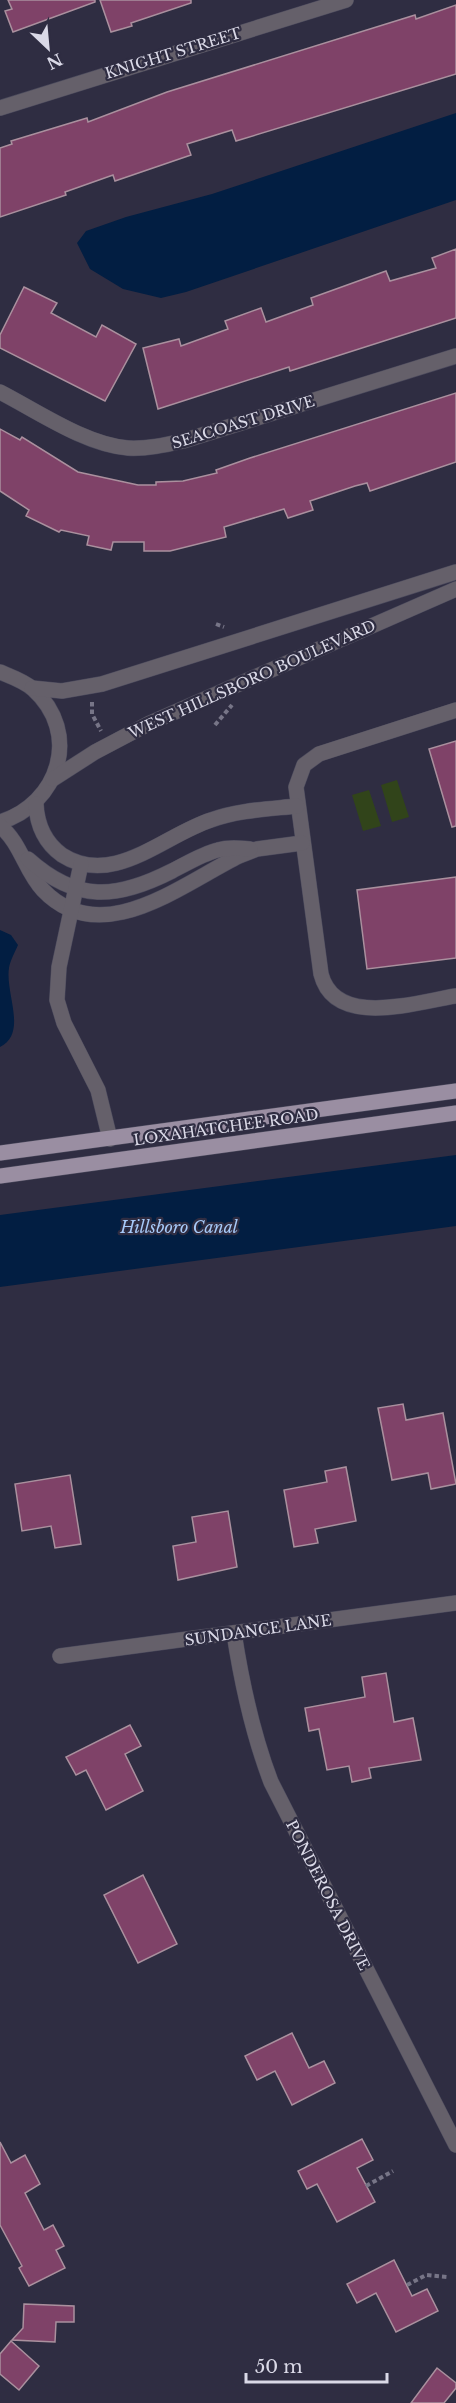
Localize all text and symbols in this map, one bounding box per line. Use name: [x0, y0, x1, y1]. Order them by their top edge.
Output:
north arrow: [18, 18, 78, 78]
street label: KNIGHT STREET: [103, 23, 243, 83]
text: N: [43, 49, 66, 74]
street label: SEACOAST DRIVE: [169, 391, 317, 453]
street label: WEST HILLSBORO BOULEVARD: [125, 616, 379, 743]
street label: LOXAHATCHEE ROAD: [132, 1105, 320, 1149]
water label: Hillsboro Canal: [119, 1217, 239, 1237]
street label: SUNDANCE LANE: [183, 1610, 333, 1650]
street label: PONDEROSA DRIVE: [282, 1817, 374, 1973]
scale bar: [246, 2346, 387, 2384]
text: 50 m: [255, 2356, 303, 2378]

